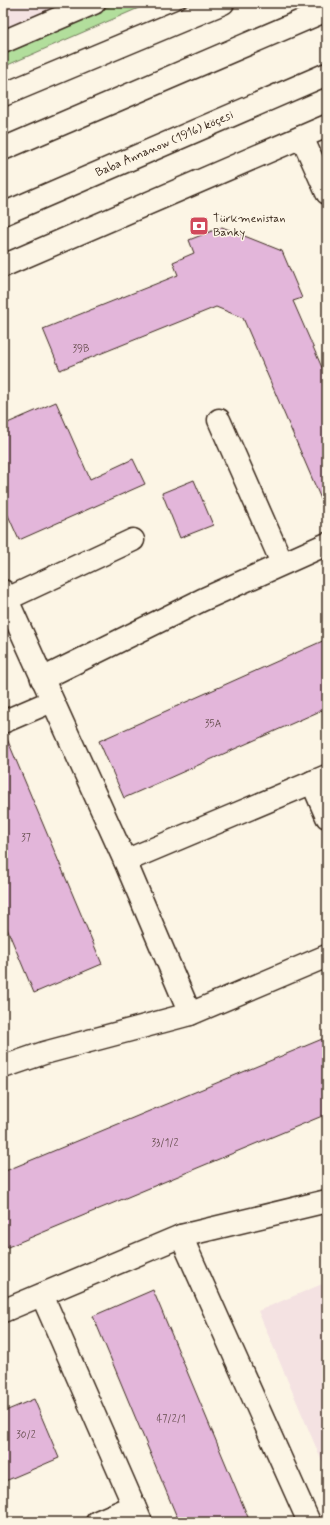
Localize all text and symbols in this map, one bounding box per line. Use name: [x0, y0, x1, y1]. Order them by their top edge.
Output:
street label: Baba Annanow (1916) köçesi: [93, 107, 236, 181]
place label: Türkmenistan Banky: [213, 211, 286, 241]
bank icon: Türkmenistan Banky: [188, 215, 210, 237]
house number: 39B: [73, 343, 89, 356]
house number: 35A: [205, 718, 221, 731]
house number: 37: [21, 832, 31, 845]
house number: 33/1/2: [152, 1137, 179, 1150]
house number: 47/2/1: [157, 1413, 185, 1426]
house number: 30/2: [16, 1429, 36, 1442]

